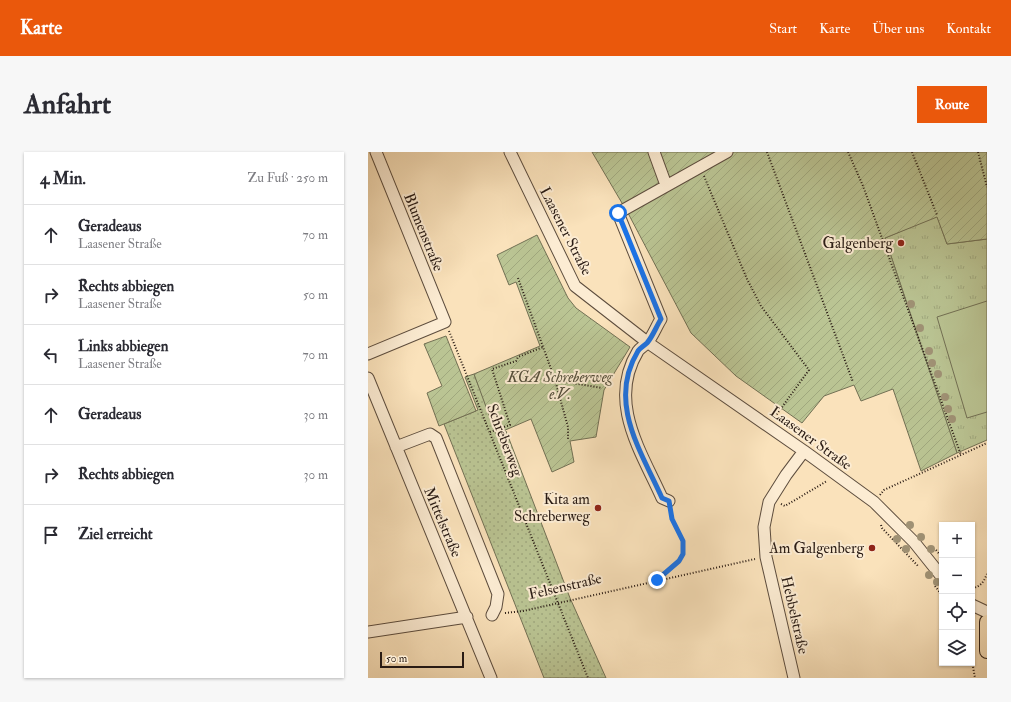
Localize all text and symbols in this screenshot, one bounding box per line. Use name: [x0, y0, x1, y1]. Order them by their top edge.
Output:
text: Karte: [20, 16, 62, 40]
text: Start: [769, 20, 797, 37]
text: Karte: [819, 20, 850, 37]
text: Über uns: [872, 20, 924, 37]
text: Kontakt: [946, 20, 991, 37]
button: Route: [917, 86, 987, 123]
text: Anfahrt: [24, 87, 111, 122]
text: 4 Min.: [40, 168, 86, 189]
text: Zu Fuß · 250 m: [248, 170, 328, 186]
street label: Laasener Straße: [535, 184, 596, 279]
street label: Blumenstraße: [399, 190, 448, 274]
route start: [609, 204, 627, 222]
text: Geradeaus: [78, 217, 141, 236]
icon: ahead: [40, 224, 62, 246]
text: 70 m: [303, 227, 328, 243]
place label: Galgenberg: [823, 234, 894, 253]
text: Laasener Straße: [78, 236, 162, 252]
marker: Galgenberg: [896, 238, 906, 248]
text: Rechts abbiegen: [78, 277, 174, 296]
icon: right: [40, 284, 62, 306]
text: 50 m: [303, 287, 328, 303]
text: Laasener Straße: [78, 296, 162, 312]
text: Links abbiegen: [78, 337, 168, 356]
icon: left: [40, 344, 62, 366]
text: 70 m: [303, 347, 328, 363]
text: Laasener Straße: [78, 356, 162, 372]
park label: KGA Schreberweg e.V.: [507, 368, 614, 404]
street label: Schreberweg: [482, 401, 527, 480]
street label: Laasener Straße: [766, 402, 855, 475]
icon: ahead: [40, 404, 62, 426]
text: Geradeaus: [78, 405, 141, 424]
text: 30 m: [304, 407, 328, 423]
icon: right: [40, 464, 62, 486]
text: Rechts abbiegen: [78, 465, 174, 484]
text: 30 m: [304, 467, 328, 483]
street label: Mittelstraße: [419, 484, 466, 560]
place label: Kita am Schreberweg: [514, 490, 591, 526]
marker: Kita am Schreberweg: [593, 503, 603, 513]
map controls: [939, 522, 975, 666]
button: +: [939, 522, 975, 558]
icon: arrive: [40, 524, 62, 546]
text: Ziel erreicht: [78, 525, 153, 544]
place label: Am Galgenberg: [768, 539, 865, 558]
marker: Am Galgenberg: [867, 543, 877, 553]
button: −: [939, 558, 975, 594]
street label: Felsenstraße: [527, 569, 604, 604]
route end: [648, 571, 666, 589]
street label: Hebbelstraße: [776, 574, 813, 656]
button: locate: [939, 594, 975, 630]
button: layers: [939, 630, 975, 666]
scale bar: [380, 650, 464, 669]
text: 50 m: [386, 652, 407, 665]

